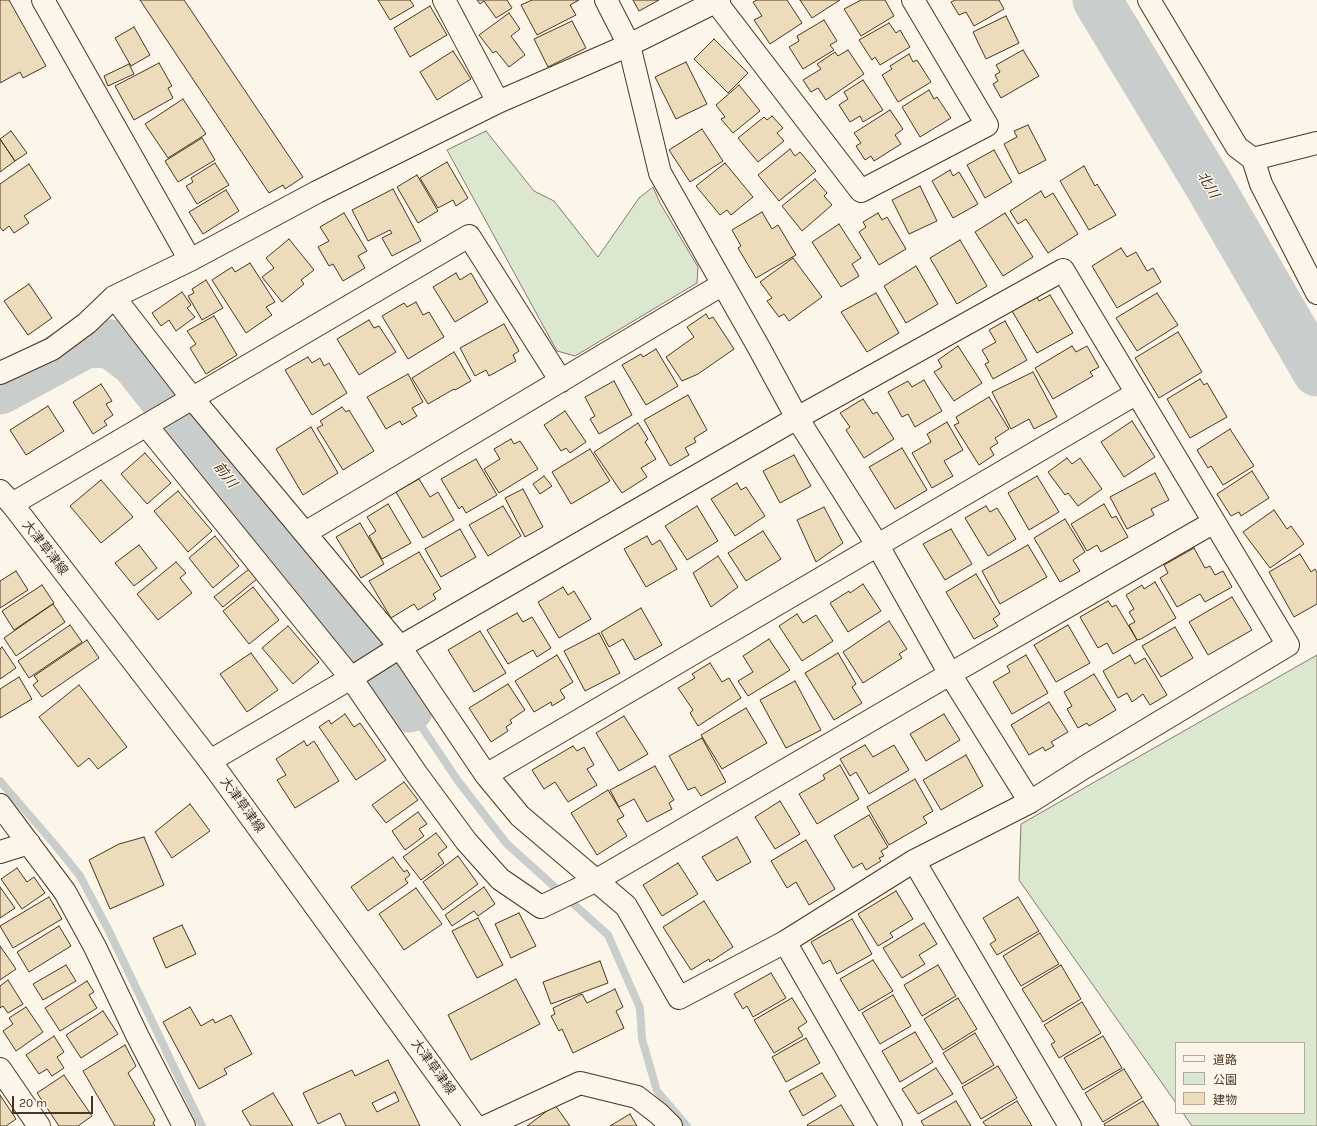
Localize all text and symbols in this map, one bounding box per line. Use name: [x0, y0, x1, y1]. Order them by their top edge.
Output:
water label: 北川: [1194, 169, 1222, 201]
water label: 前川: [210, 459, 240, 491]
street label: 大津草津線: [19, 518, 71, 578]
street label: 大津草津線: [217, 774, 267, 836]
street label: 大津草津線: [408, 1036, 458, 1098]
legend: [1175, 1042, 1305, 1114]
text: 道路: [1213, 1053, 1237, 1067]
text: 公園: [1213, 1073, 1237, 1087]
scale bar: [14, 1088, 95, 1114]
text: 建物: [1213, 1093, 1237, 1107]
text: 20 m: [19, 1096, 47, 1110]

